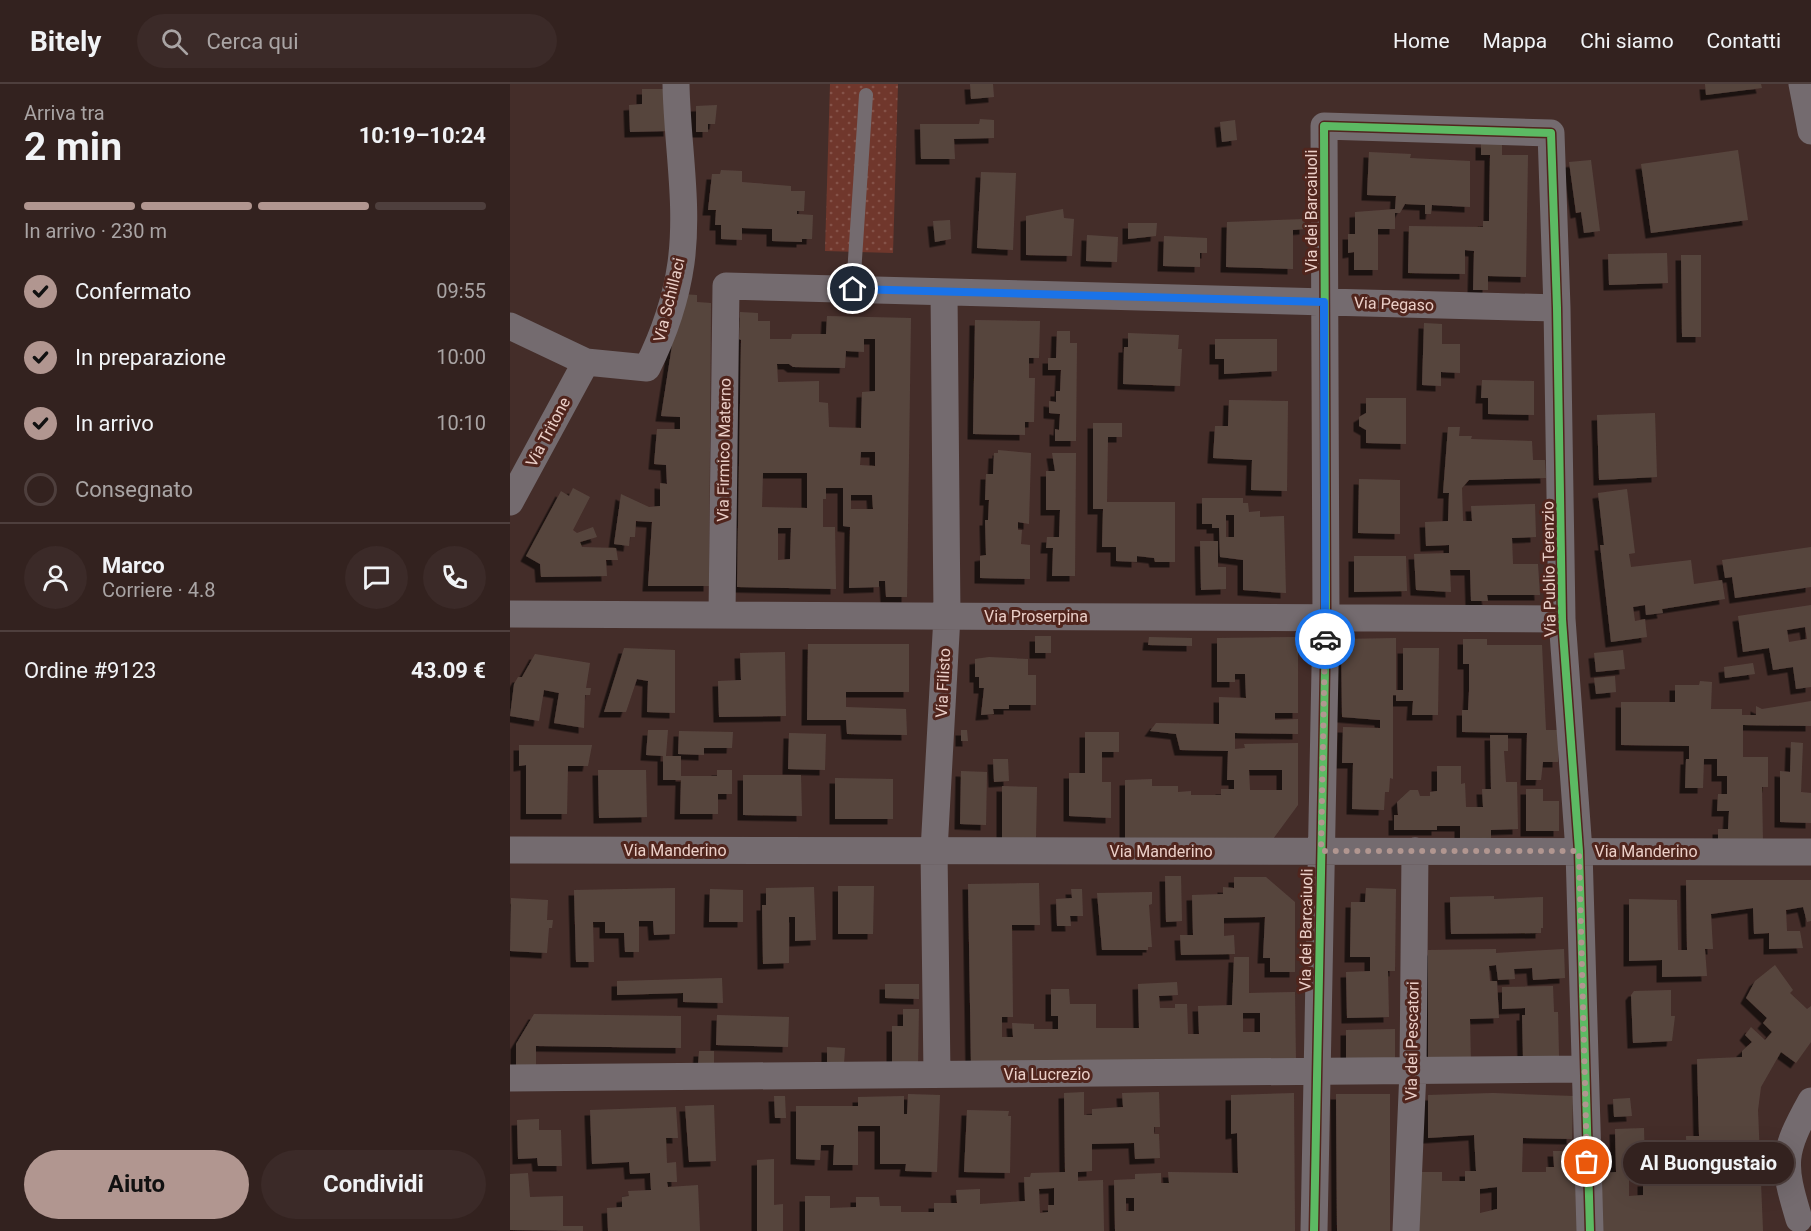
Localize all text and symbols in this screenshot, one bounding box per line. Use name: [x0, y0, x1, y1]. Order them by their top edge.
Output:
search box: [137, 14, 557, 68]
text: Bitely: [30, 25, 101, 58]
icon: search: [158, 25, 191, 58]
text: Cerca qui: [206, 29, 299, 54]
text: Home: [1393, 29, 1450, 53]
text: Mappa: [1483, 29, 1547, 53]
text: Chi siamo: [1580, 29, 1674, 53]
text: Contatti: [1707, 29, 1781, 53]
text: Arriva tra: [24, 101, 105, 125]
text: 10:19–10:24: [359, 123, 486, 148]
text: 2 min: [24, 124, 122, 170]
street label: Via dei Barcaiuoli: [1302, 150, 1321, 272]
text: In arrivo · 230 m: [24, 219, 167, 243]
street label: Via Schillaci: [649, 256, 689, 344]
pin: [827, 263, 878, 314]
icon: home: [836, 272, 869, 305]
icon: check: [24, 275, 57, 308]
text: Confermato: [75, 279, 191, 304]
text: 09:55: [436, 279, 486, 303]
street label: Via Pegaso: [1354, 293, 1434, 315]
icon: check: [24, 341, 57, 374]
text: In preparazione: [75, 345, 226, 370]
text: 10:00: [436, 345, 486, 369]
street label: Via Firmico Materno: [713, 378, 735, 522]
street label: Via Tritone: [522, 394, 574, 470]
icon: check: [24, 407, 57, 440]
text: In arrivo: [75, 411, 154, 436]
text: 10:10: [436, 411, 486, 435]
text: Consegnato: [75, 477, 193, 502]
street label: Via Publio Terenzio: [1538, 501, 1560, 637]
button: person: [24, 546, 87, 609]
button: chat: [345, 546, 408, 609]
button: phone: [423, 546, 486, 609]
text: Marco: [102, 553, 165, 578]
text: Corriere · 4.8: [102, 578, 216, 602]
street label: Via Proserpina: [984, 607, 1088, 626]
courier: [1295, 609, 1355, 669]
icon: car: [1309, 623, 1342, 656]
street label: Via Filisto: [932, 648, 954, 718]
text: Ordine #9123: [24, 658, 156, 683]
text: 43.09 €: [411, 658, 486, 683]
street label: Via Manderino: [623, 841, 727, 860]
street label: Via Manderino: [1109, 842, 1213, 861]
street label: Via Manderino: [1594, 842, 1698, 861]
street label: Via dei Barcaiuoli: [1295, 868, 1317, 992]
street label: Via dei Pescatori: [1401, 981, 1423, 1101]
street label: Via Lucrezio: [1004, 1065, 1090, 1084]
pin: [1561, 1136, 1612, 1187]
callout: Al Buongustaio: [1623, 1141, 1794, 1183]
icon: bag: [1570, 1145, 1603, 1178]
button: Aiuto: [24, 1150, 249, 1219]
button: Condividi: [261, 1150, 486, 1219]
text: Al Buongustaio: [1640, 1151, 1777, 1175]

